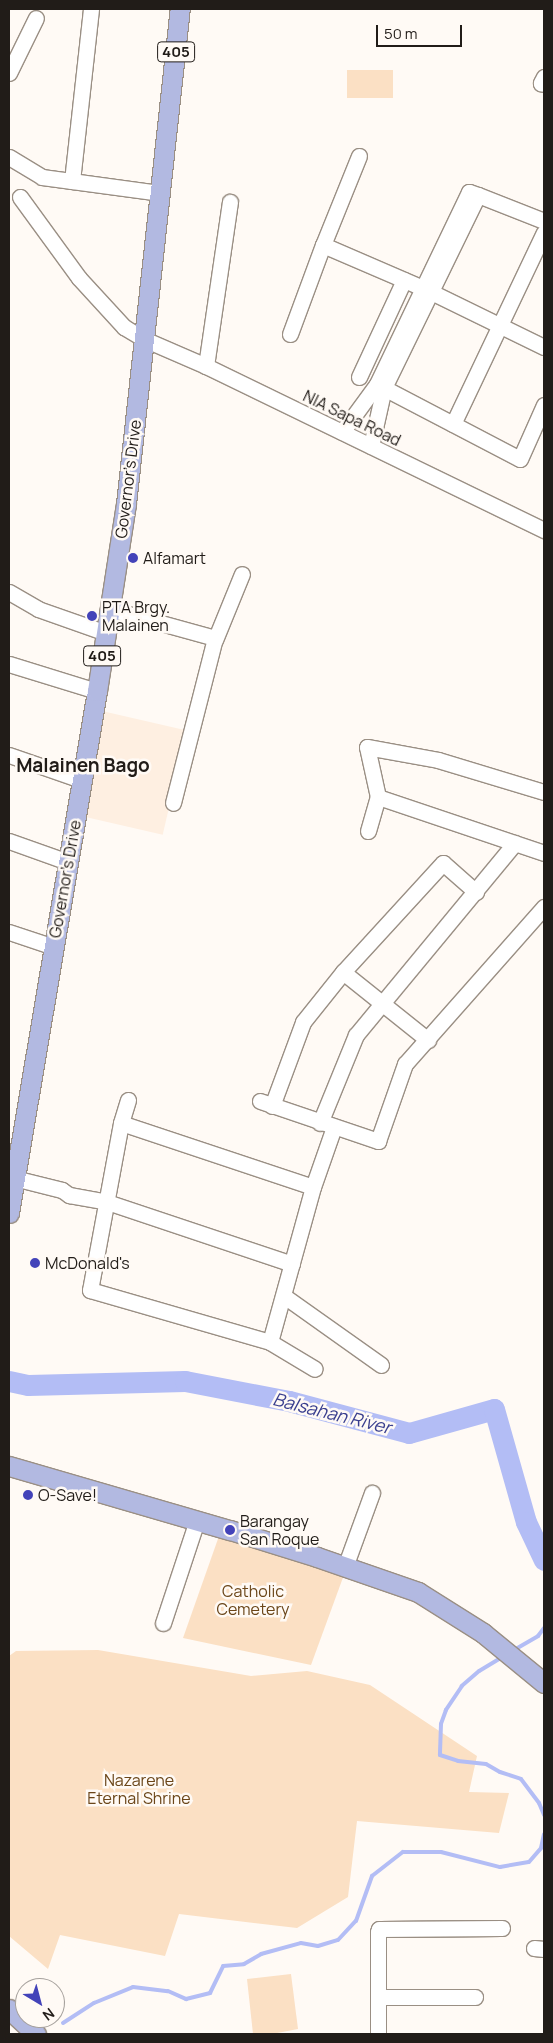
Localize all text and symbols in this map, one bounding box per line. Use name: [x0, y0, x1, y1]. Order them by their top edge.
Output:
scale bar: [378, 15, 464, 47]
text: 50 m: [384, 23, 418, 44]
road number: 405: [156, 40, 196, 64]
street label: NIA Sapa Road: [300, 386, 404, 450]
street label: Governor's Drive: [111, 419, 145, 539]
place label: Alfamart: [143, 548, 206, 568]
marker: Alfamart: [127, 552, 139, 564]
place label: PTA Brgy. Malainen: [102, 597, 170, 635]
marker: PTA Brgy. Malainen: [86, 610, 98, 622]
road number: 405: [82, 644, 122, 668]
district label: Malainen Bago: [16, 755, 150, 777]
street label: Governor's Drive: [45, 819, 85, 939]
place label: McDonald's: [45, 1253, 130, 1273]
marker: McDonald's: [29, 1257, 41, 1269]
water label: Balsahan River: [271, 1388, 393, 1438]
place label: O-Save!: [38, 1485, 97, 1505]
marker: O-Save!: [22, 1489, 34, 1501]
place label: Barangay San Roque: [240, 1511, 319, 1549]
marker: Barangay San Roque: [224, 1524, 236, 1536]
park label: Catholic Cemetery: [217, 1581, 289, 1619]
park label: Nazarene Eternal Shrine: [87, 1770, 191, 1808]
north arrow: [15, 1978, 65, 2028]
text: N: [39, 2004, 58, 2025]

